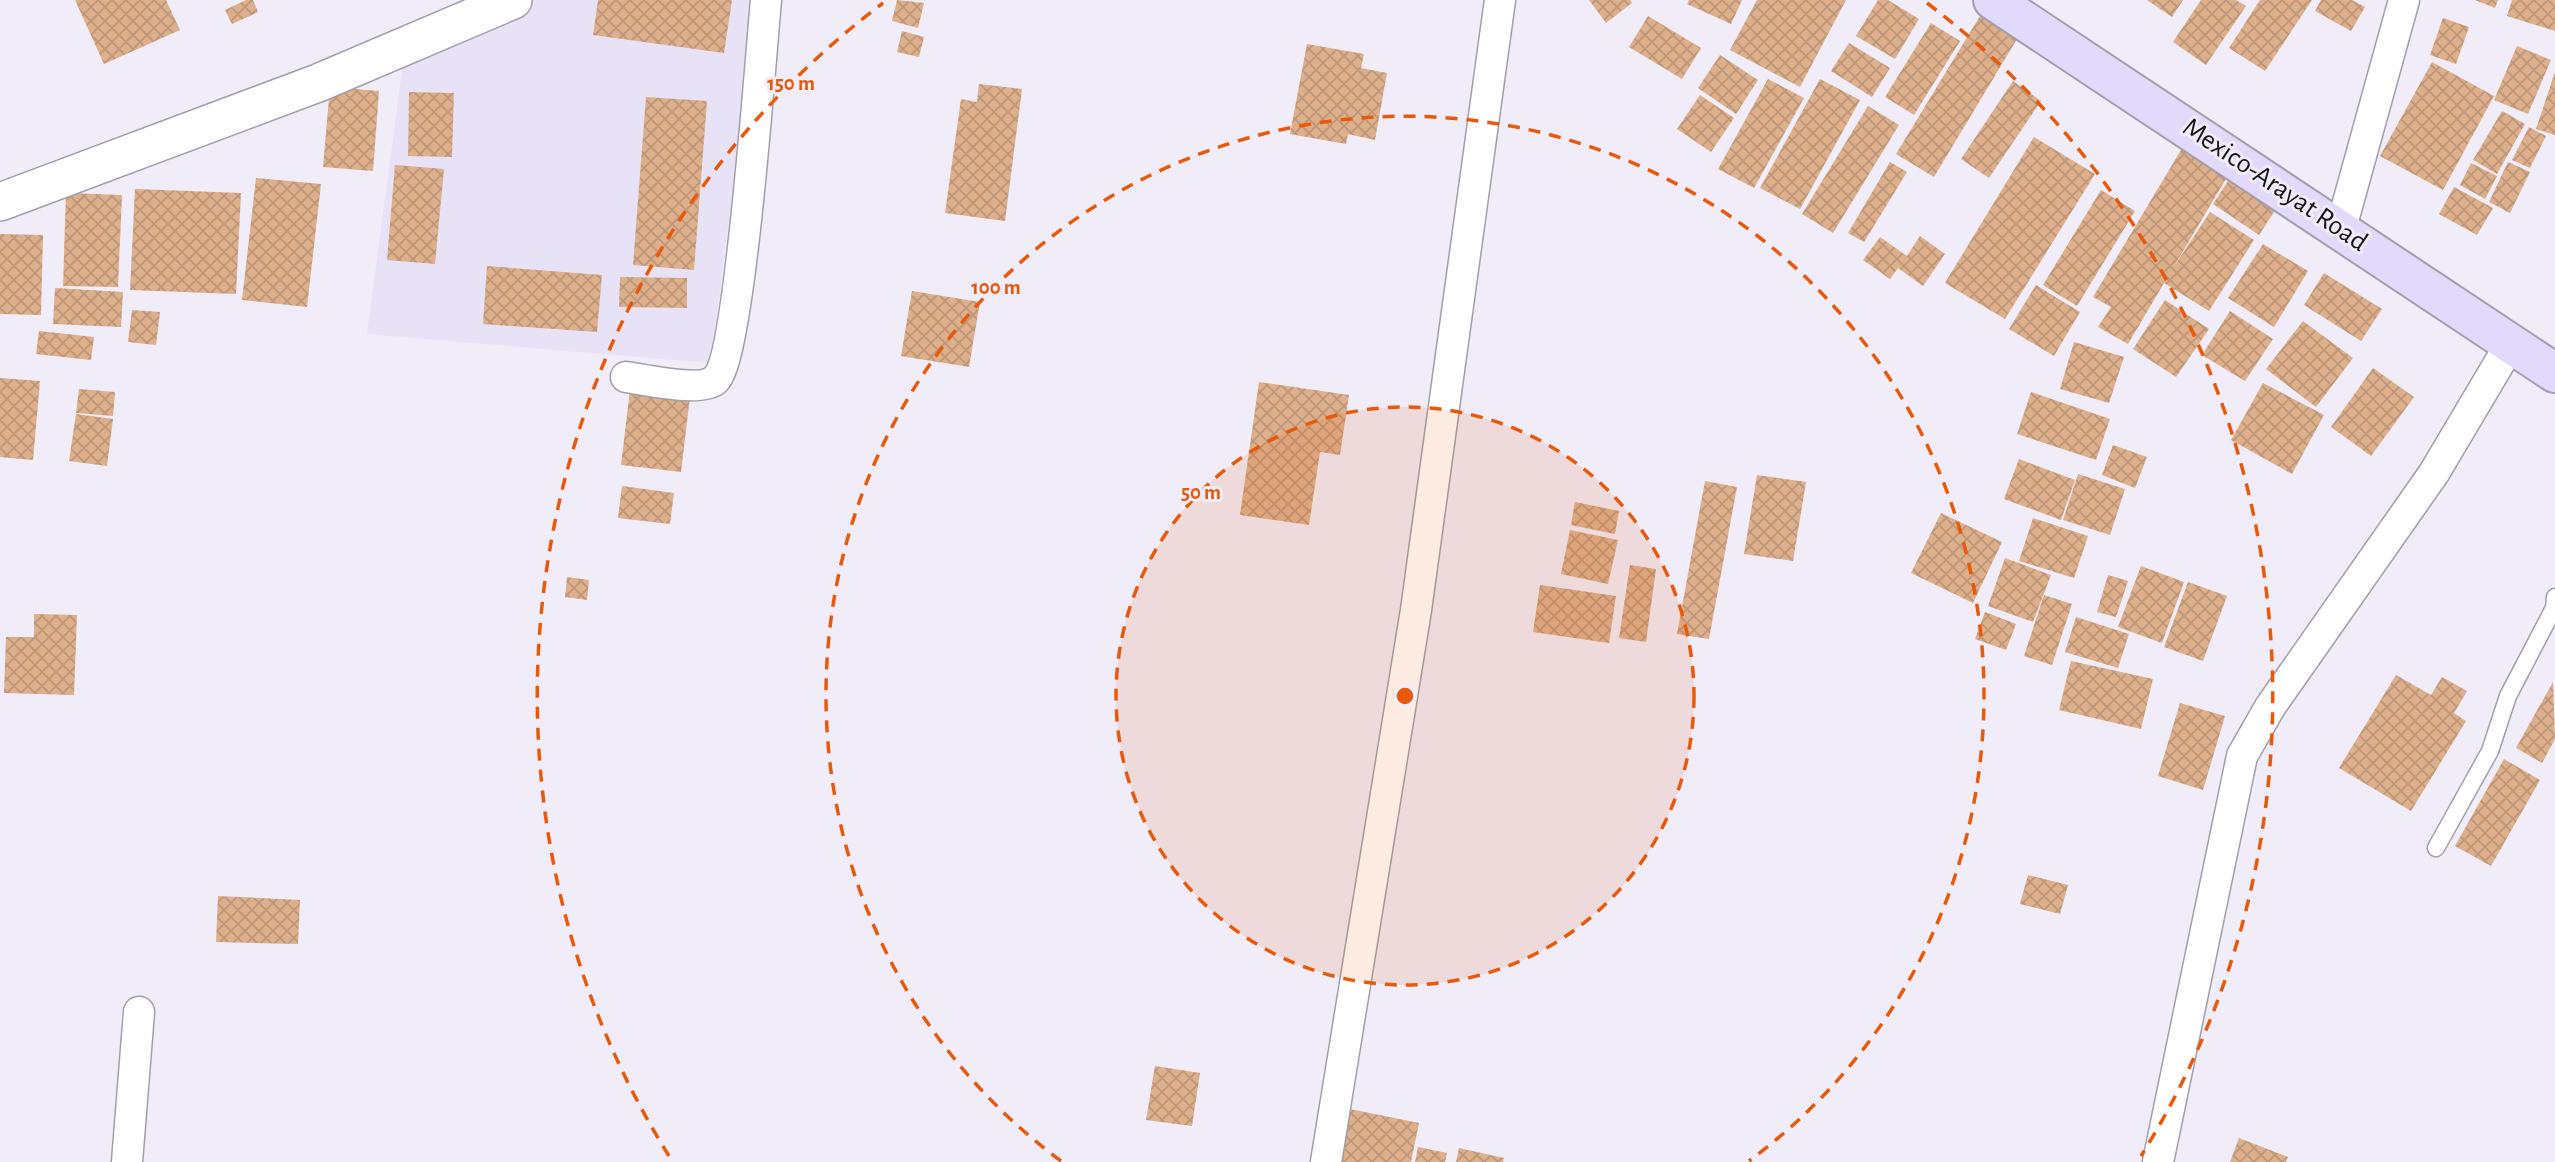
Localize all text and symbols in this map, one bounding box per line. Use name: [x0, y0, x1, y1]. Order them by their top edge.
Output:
text: 150 m: [767, 73, 815, 94]
street label: Mexico-Arayat Road: [2178, 113, 2372, 257]
text: 100 m: [971, 277, 1021, 298]
text: 50 m: [1181, 482, 1221, 503]
centre of rings: [1393, 684, 1417, 708]

